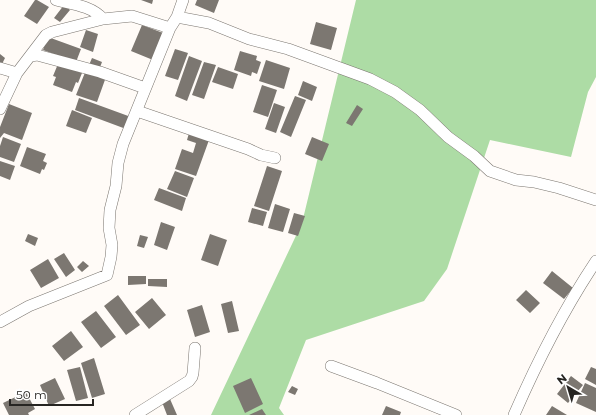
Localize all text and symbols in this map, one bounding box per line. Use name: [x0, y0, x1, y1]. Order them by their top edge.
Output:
north arrow: [548, 367, 588, 407]
text: N: [554, 371, 570, 387]
scale bar: [10, 381, 93, 407]
text: 50 m: [16, 387, 47, 402]

